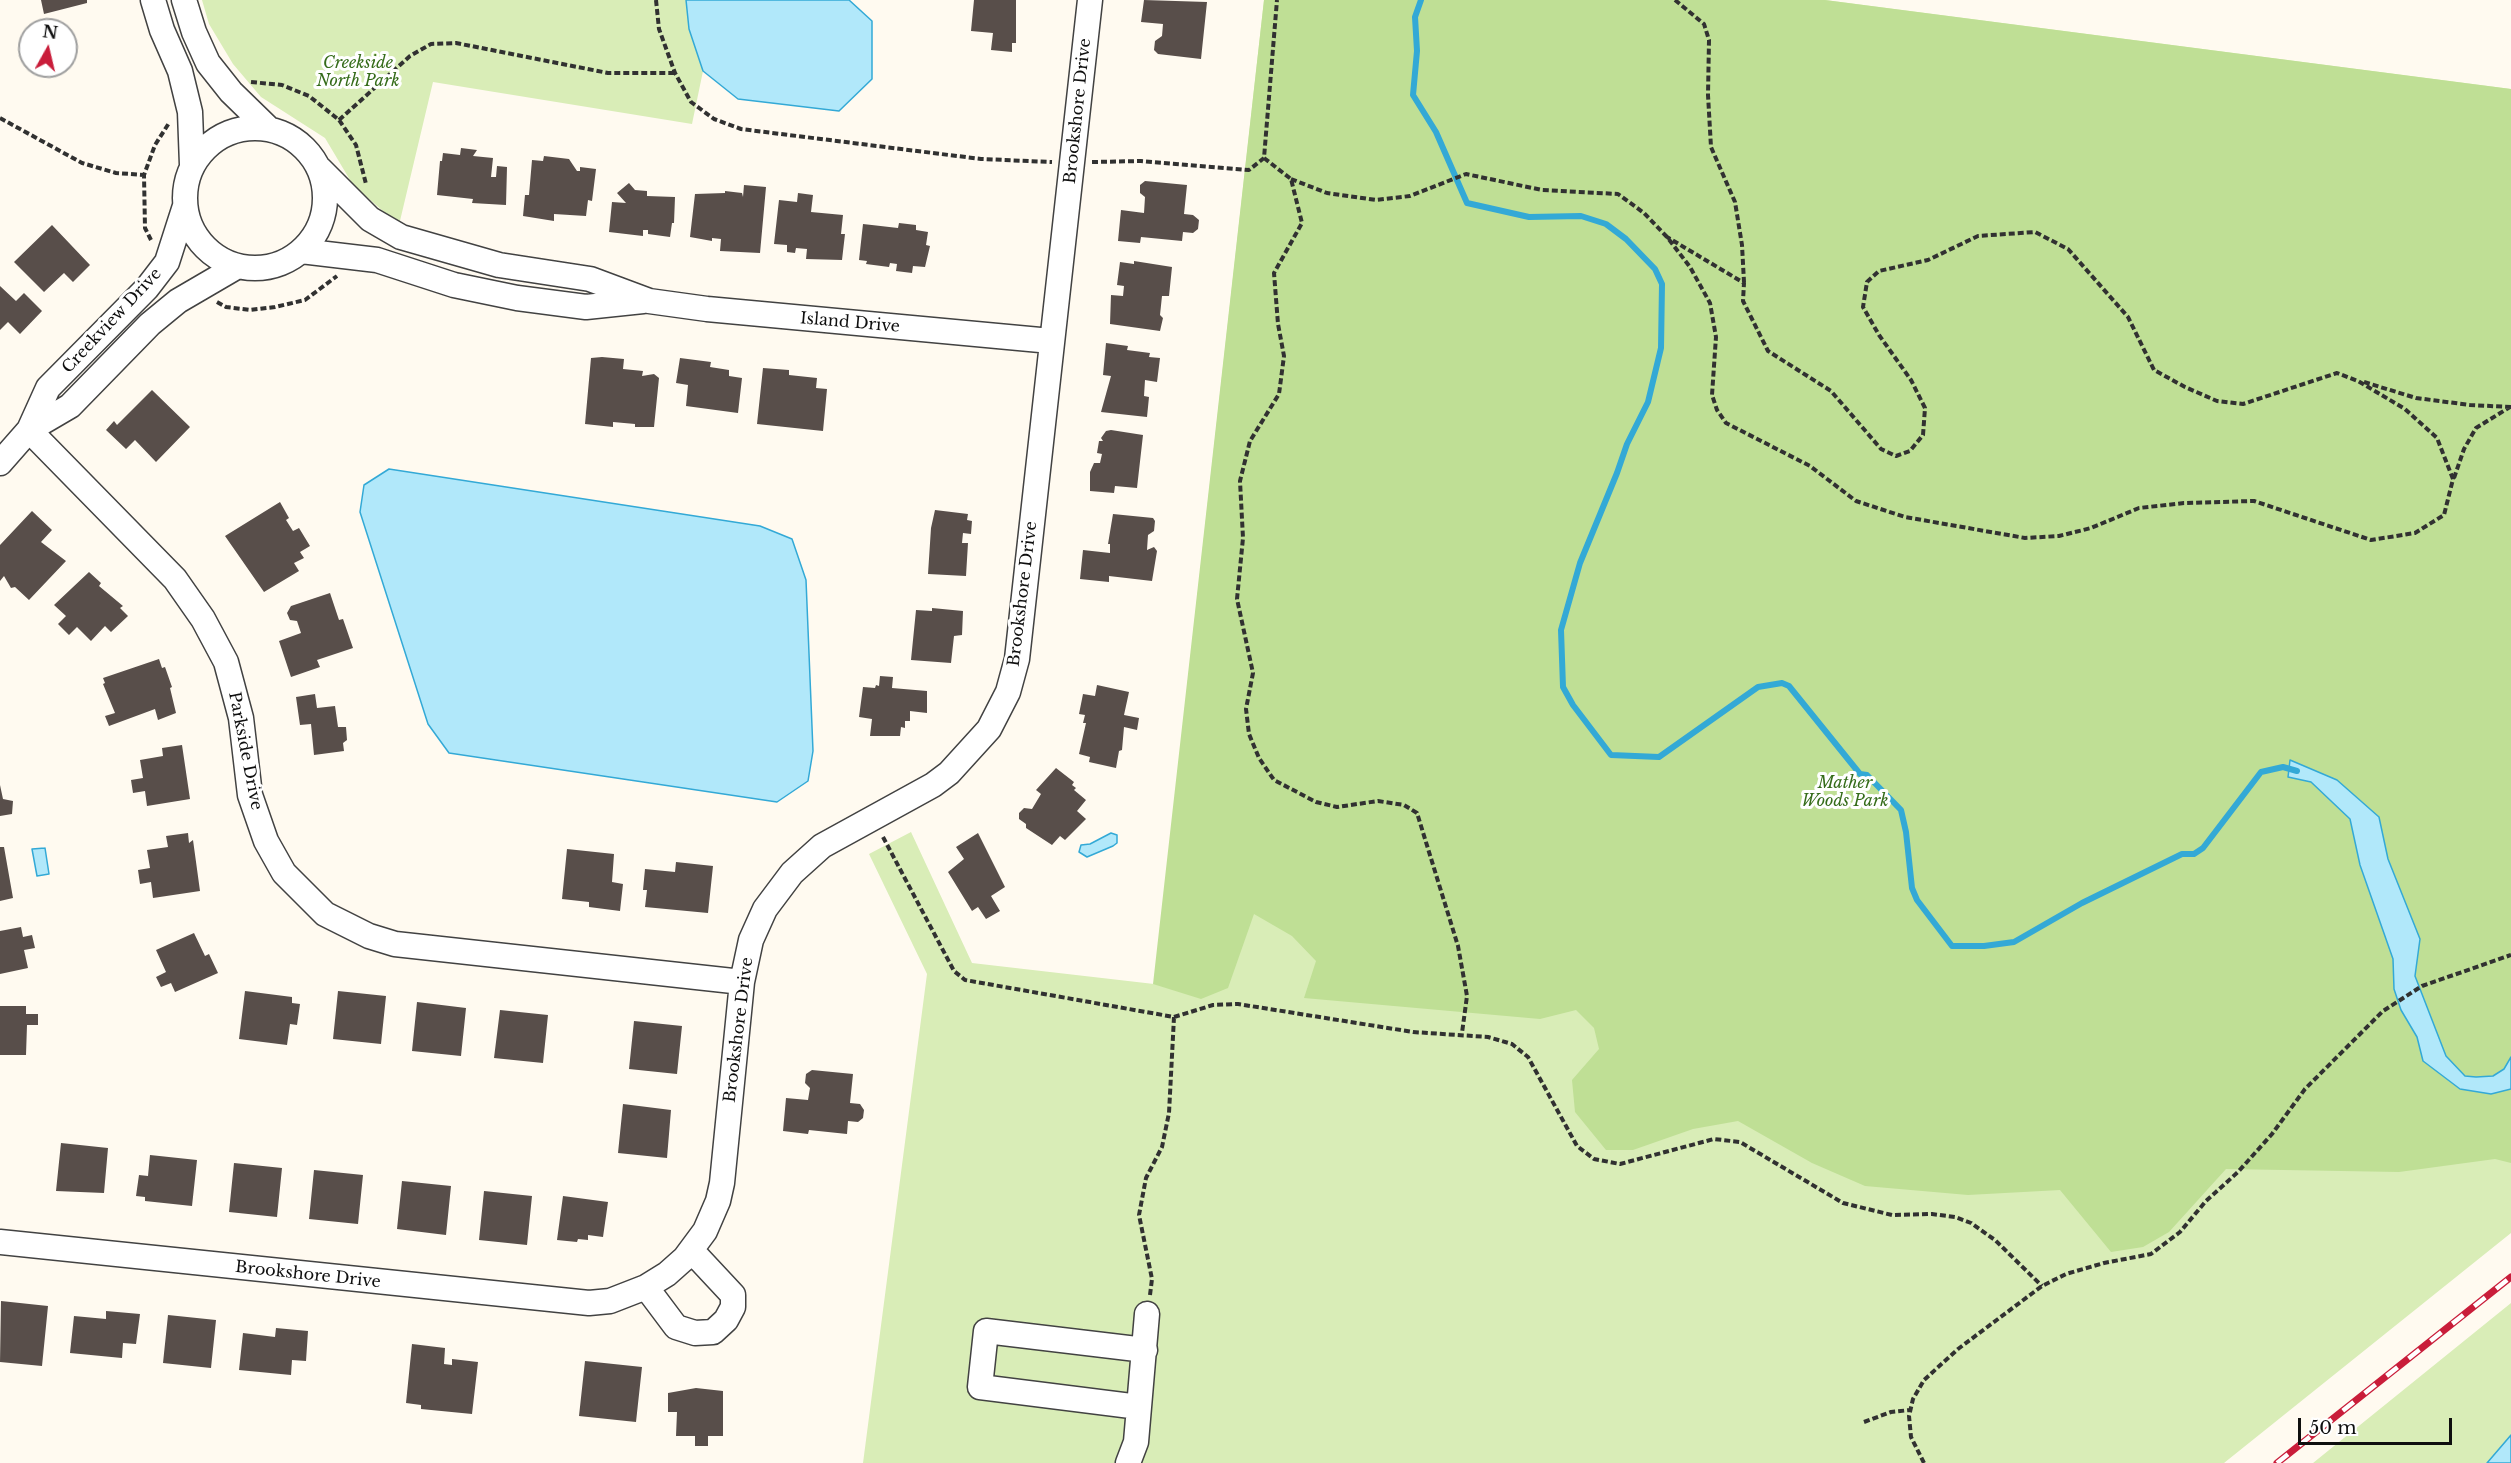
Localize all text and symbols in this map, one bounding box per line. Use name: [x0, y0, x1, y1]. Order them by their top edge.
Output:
north arrow: [18, 18, 78, 78]
text: N: [41, 21, 59, 43]
street label: Brookshore Drive: [1061, 37, 1095, 185]
park label: Creekside North Park: [317, 53, 399, 91]
street label: Creekview Drive: [58, 264, 166, 378]
street label: Island Drive: [799, 309, 901, 337]
street label: Brookshore Drive: [1005, 520, 1041, 668]
street label: Parkside Drive: [224, 690, 266, 812]
park label: Mather Woods Park: [1802, 773, 1888, 811]
street label: Brookshore Drive: [721, 956, 757, 1104]
street label: Brookshore Drive: [234, 1258, 382, 1292]
scale bar: [2301, 1406, 2456, 1444]
text: 50 m: [2309, 1417, 2357, 1439]

